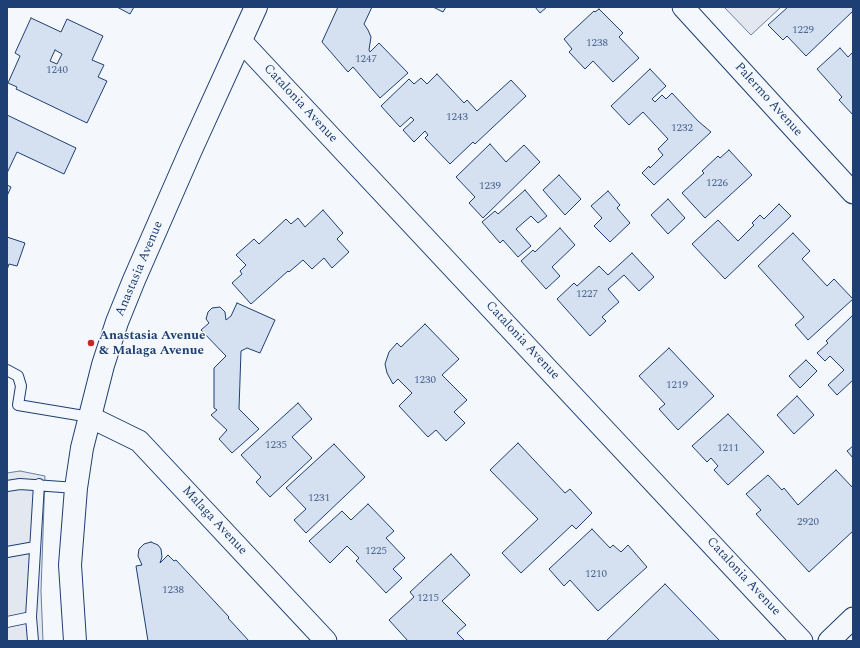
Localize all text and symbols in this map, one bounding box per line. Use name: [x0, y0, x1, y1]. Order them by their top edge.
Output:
house number: 1229: [792, 24, 814, 38]
house number: 1238: [586, 37, 608, 51]
house number: 1247: [355, 53, 377, 67]
street label: Palermo Avenue: [731, 60, 805, 140]
street label: Catalonia Avenue: [260, 62, 340, 146]
house number: 1240: [46, 64, 68, 78]
house number: 1243: [446, 111, 468, 125]
house number: 1232: [671, 122, 693, 136]
house number: 1226: [706, 177, 728, 191]
house number: 1239: [479, 180, 501, 194]
street label: Anastasia Avenue: [113, 219, 167, 319]
house number: 1227: [576, 288, 598, 302]
street label: Catalonia Avenue: [482, 299, 562, 383]
place label: Anastasia Avenue & Malaga Avenue: [99, 328, 205, 359]
marker: Anastasia Avenue & Malaga Avenue: [86, 338, 96, 348]
house number: 1230: [414, 374, 436, 388]
house number: 1219: [666, 379, 688, 393]
house number: 1235: [265, 439, 287, 453]
house number: 1211: [717, 442, 739, 456]
street label: Malaga Avenue: [178, 483, 250, 559]
house number: 1231: [308, 492, 330, 506]
house number: 2920: [797, 516, 819, 530]
street label: Catalonia Avenue: [703, 535, 783, 619]
house number: 1225: [365, 545, 387, 559]
house number: 1210: [585, 568, 607, 582]
house number: 1238: [162, 584, 184, 598]
house number: 1215: [417, 592, 439, 606]

